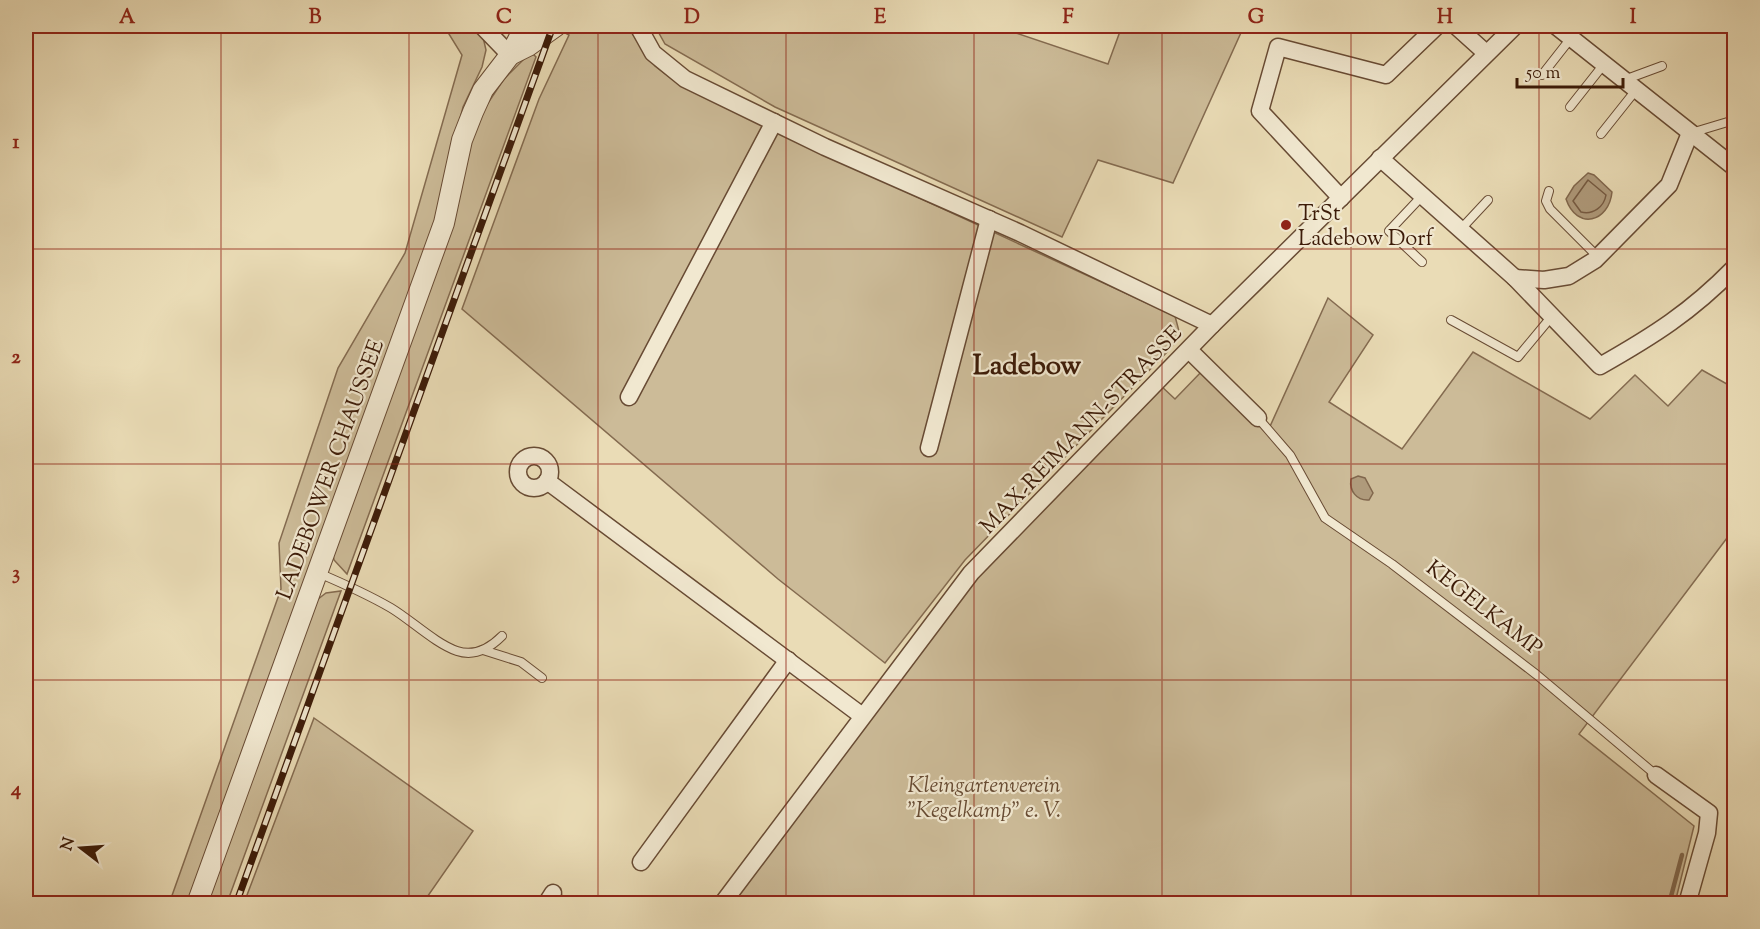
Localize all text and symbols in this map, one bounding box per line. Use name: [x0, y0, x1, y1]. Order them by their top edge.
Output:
text: A: [119, 4, 136, 33]
text: B: [309, 4, 322, 33]
text: C: [496, 4, 512, 33]
text: D: [684, 4, 700, 33]
text: E: [874, 4, 887, 33]
text: F: [1062, 4, 1074, 33]
text: G: [1248, 4, 1265, 33]
text: H: [1437, 4, 1453, 33]
text: I: [1630, 4, 1637, 33]
scale bar: [1517, 51, 1624, 89]
text: 50 m: [1525, 61, 1561, 87]
text: 1: [13, 129, 20, 158]
place label: TrSt Ladebow Dorf: [1298, 199, 1435, 256]
marker: TrSt Ladebow Dorf: [1279, 218, 1293, 232]
street label: MAX-REIMANN-STRASSE: [974, 319, 1191, 543]
street label: LADEBOWER CHAUSSEE: [270, 336, 394, 605]
text: 2: [11, 344, 21, 373]
district label: Ladebow: [973, 347, 1081, 387]
street label: KEGELKAMP: [1418, 554, 1548, 665]
text: 3: [12, 560, 20, 589]
park label: Kleingartenverein "Kegelkamp" e. V.: [907, 771, 1061, 828]
text: 4: [10, 776, 21, 805]
north arrow: [51, 818, 111, 878]
text: N: [56, 835, 82, 854]

